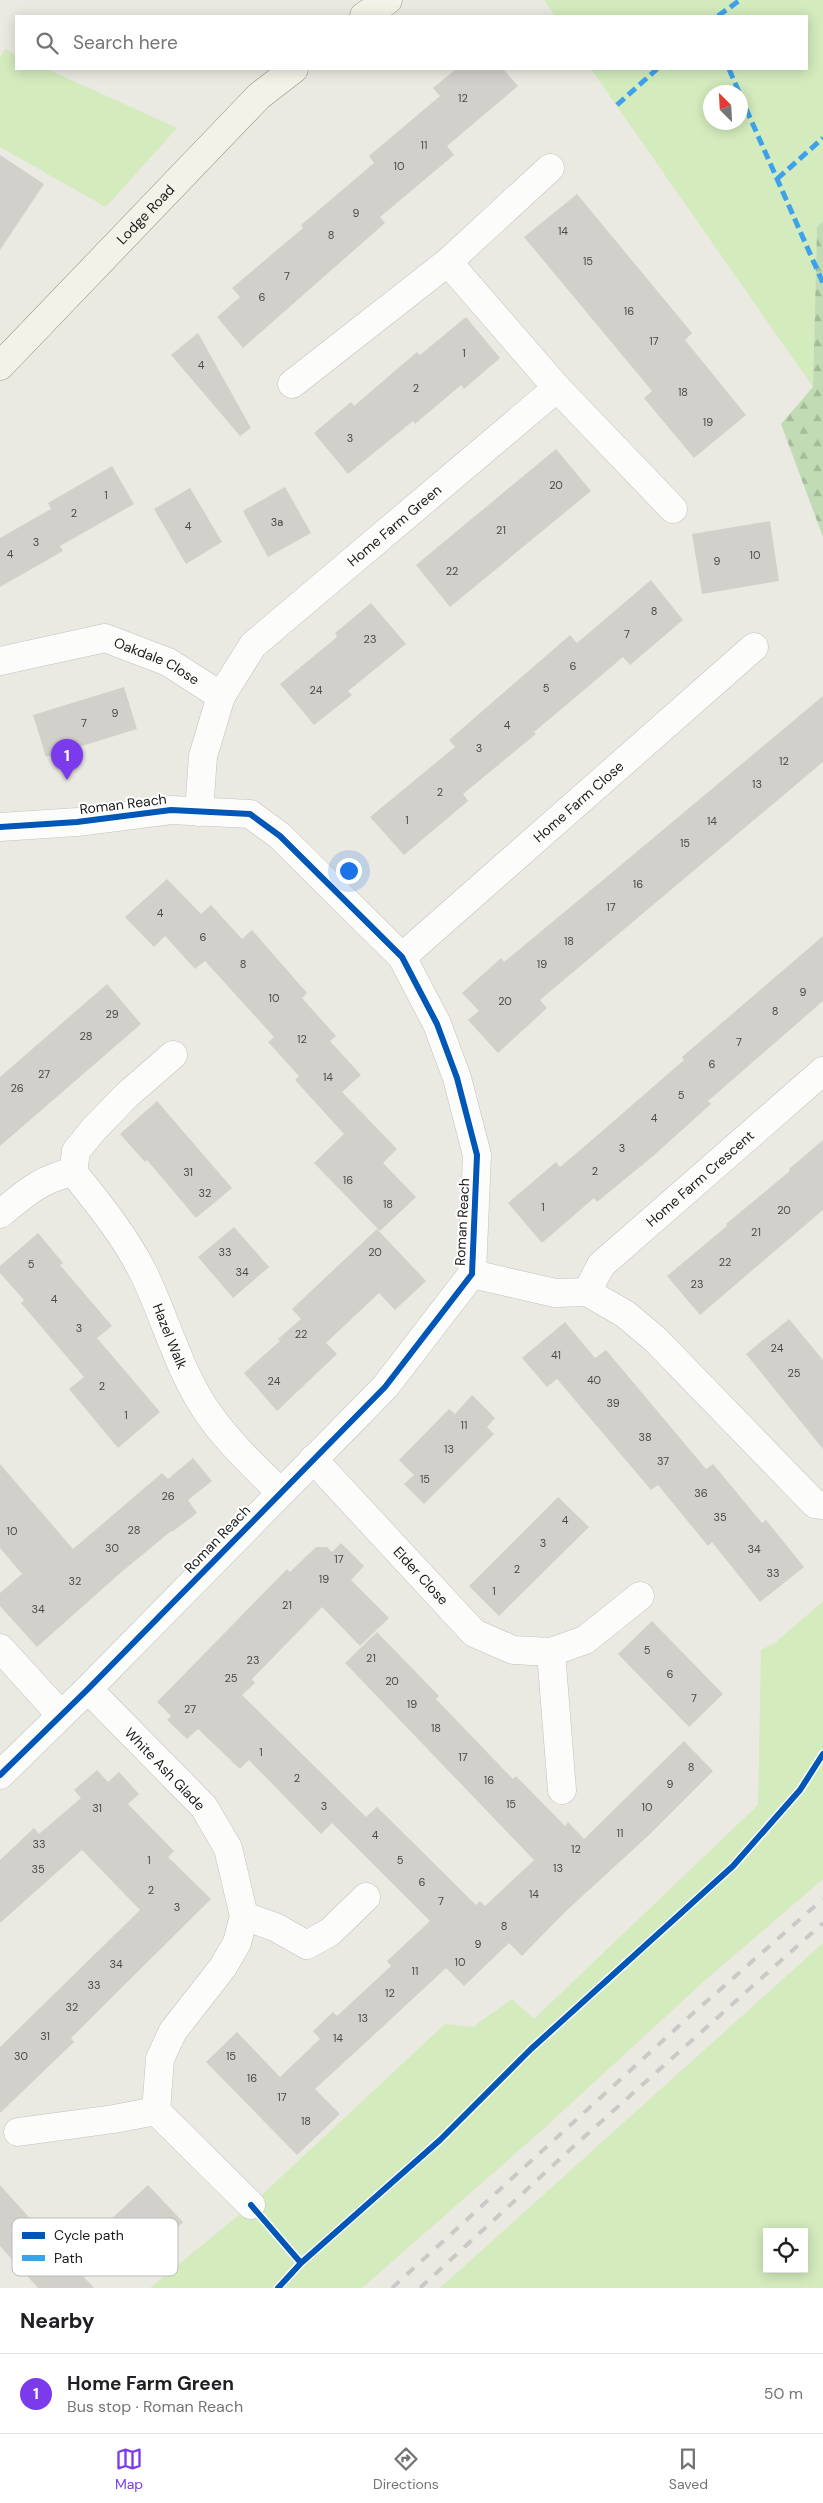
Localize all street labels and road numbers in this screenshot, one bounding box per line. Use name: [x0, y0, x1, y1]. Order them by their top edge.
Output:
street label: Lodge Road: [113, 181, 178, 248]
street label: Home Farm Green: [344, 481, 445, 570]
street label: Oakdale Close: [111, 633, 203, 689]
street label: Home Farm Close: [529, 757, 627, 846]
street label: Roman Reach: [78, 790, 168, 818]
street label: Home Farm Crescent: [642, 1126, 758, 1230]
street label: Roman Reach: [451, 1178, 473, 1266]
street label: Hazel Walk: [149, 1301, 191, 1372]
street label: Roman Reach: [180, 1501, 254, 1577]
street label: Elder Close: [390, 1543, 452, 1609]
street label: White Ash Glade: [121, 1724, 209, 1814]

